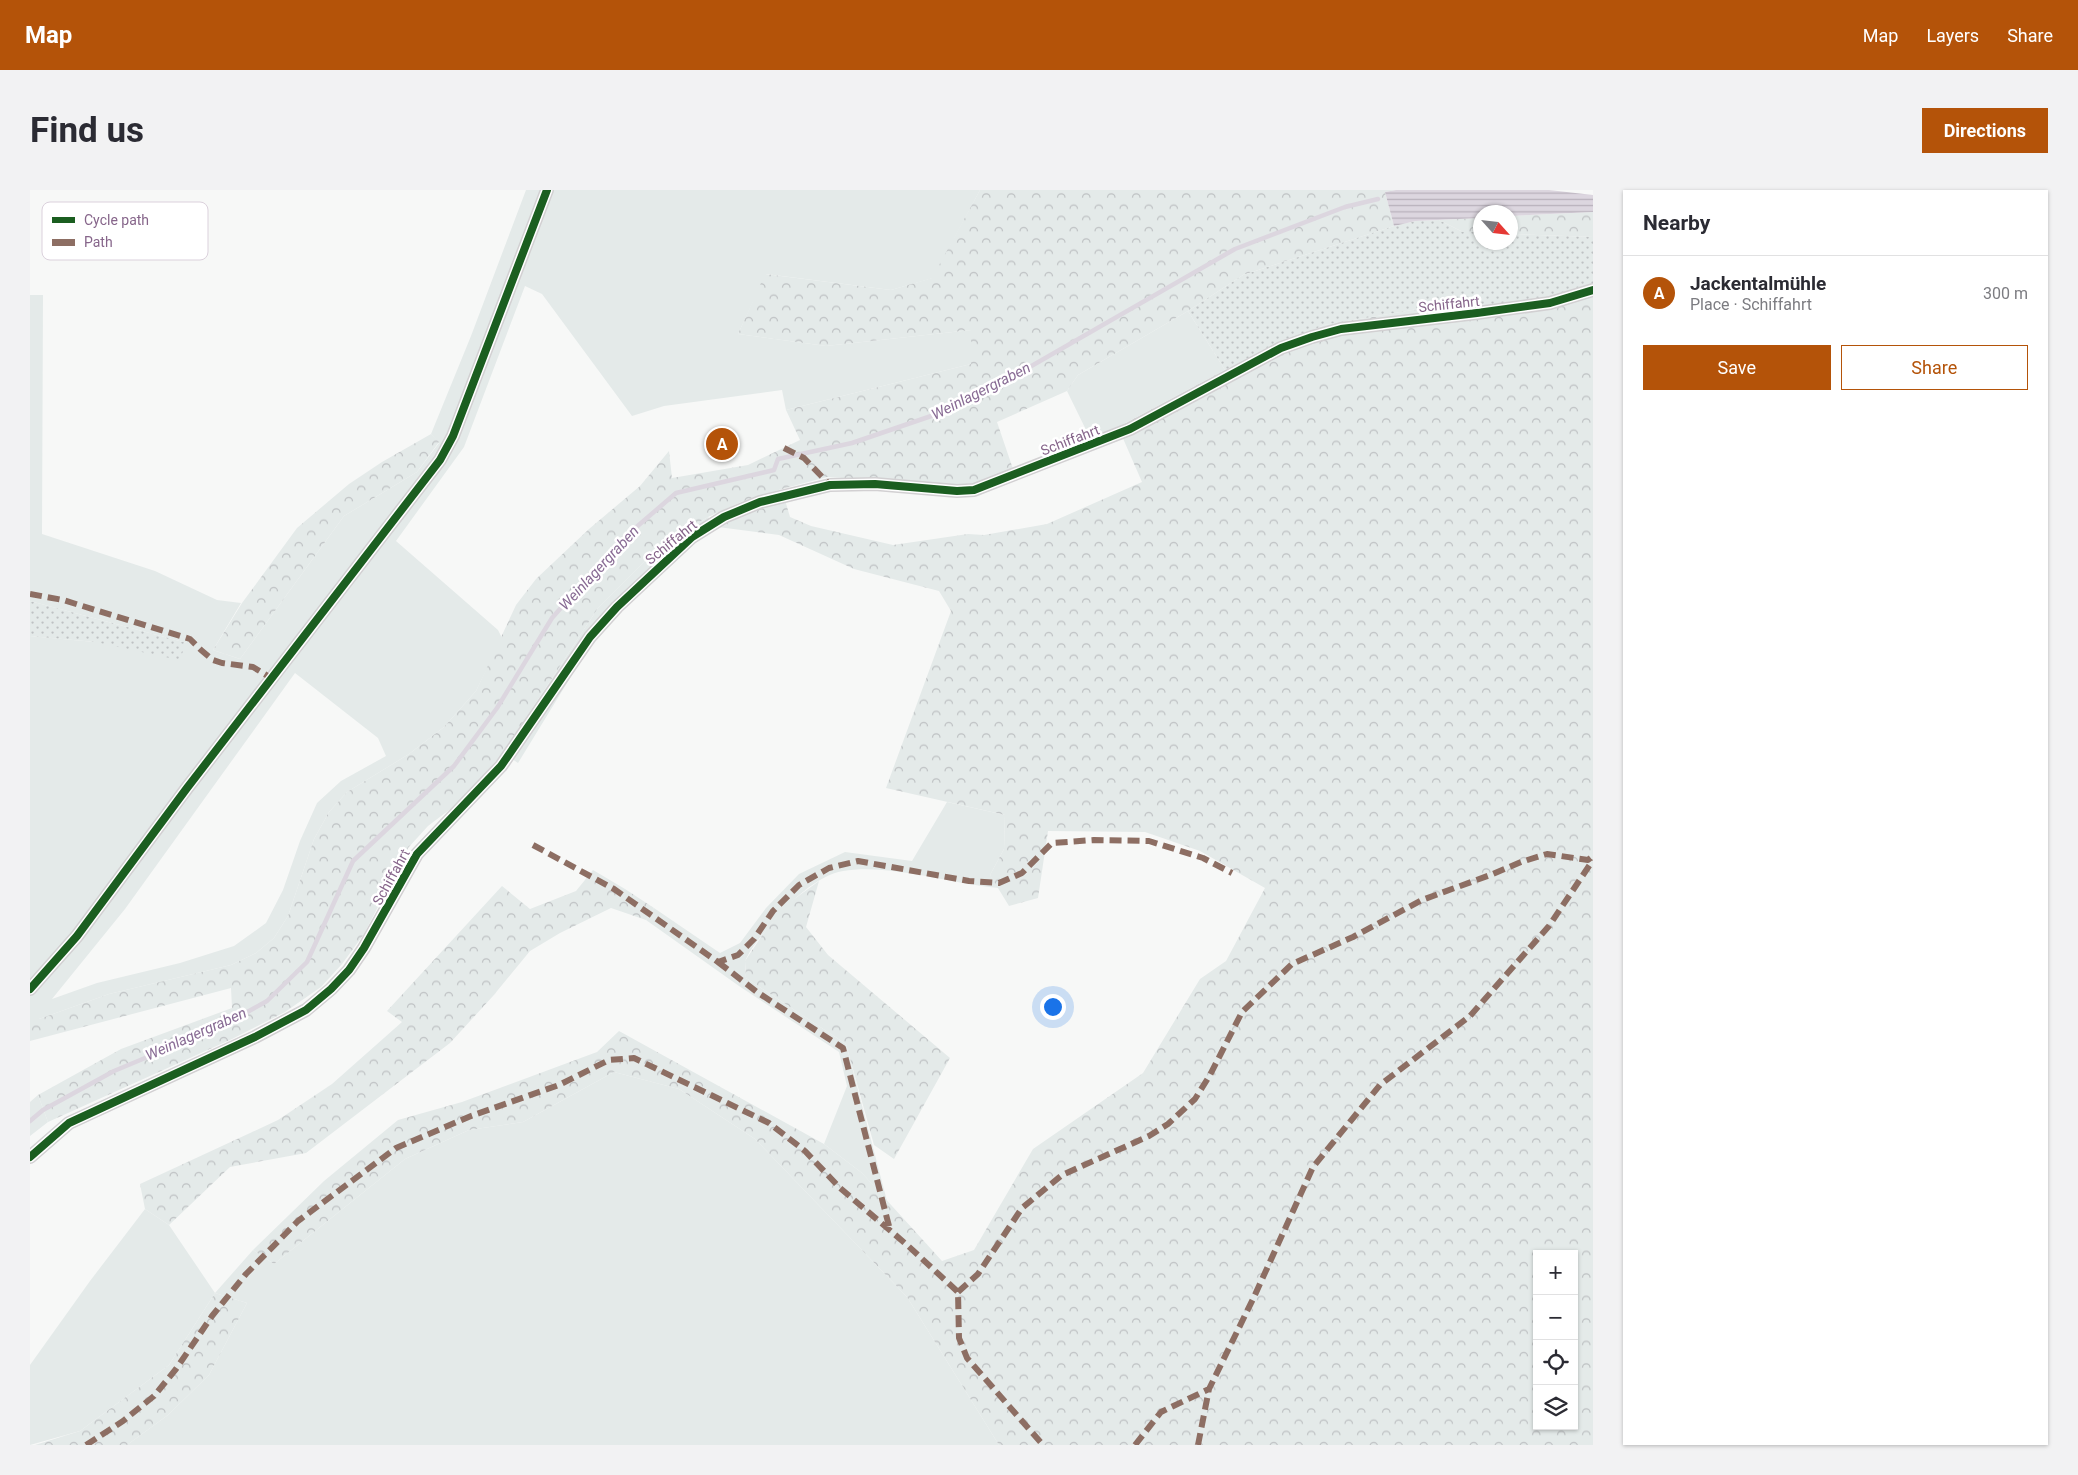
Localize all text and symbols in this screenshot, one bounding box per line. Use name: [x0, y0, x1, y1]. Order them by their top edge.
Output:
text: Map: [25, 21, 72, 49]
text: Map: [1863, 25, 1898, 46]
text: Layers: [1926, 25, 1979, 46]
text: Share: [2007, 25, 2053, 46]
button: Directions: [1922, 108, 2048, 153]
text: Find us: [30, 110, 144, 151]
legend: [42, 202, 208, 260]
north arrow: [1473, 205, 1518, 250]
text: Nearby: [1643, 211, 1710, 235]
text: Cycle path: [84, 212, 149, 228]
text: Path: [84, 234, 113, 250]
text: Jackentalmühle: [1690, 272, 1826, 295]
text: A: [1654, 284, 1664, 303]
text: 300 m: [1983, 284, 2028, 303]
street label: Schiffahrt: [1418, 293, 1481, 315]
text: Place · Schiffahrt: [1690, 295, 1812, 314]
button: Save: [1643, 345, 1831, 390]
button: Share: [1841, 345, 2028, 390]
water label: Weinlagergraben: [928, 358, 1034, 424]
street label: Schiffahrt: [1038, 421, 1102, 458]
pin: A: [706, 425, 738, 463]
street label: Schiffahrt: [642, 516, 700, 568]
water label: Weinlagergraben: [555, 522, 643, 614]
street label: Schiffahrt: [369, 846, 413, 908]
your location: [1040, 994, 1066, 1020]
water label: Weinlagergraben: [143, 1004, 249, 1064]
map controls: [1533, 1250, 1578, 1430]
button: +: [1533, 1250, 1578, 1295]
button: −: [1533, 1295, 1578, 1340]
button: locate: [1533, 1340, 1578, 1385]
button: layers: [1533, 1385, 1578, 1430]

